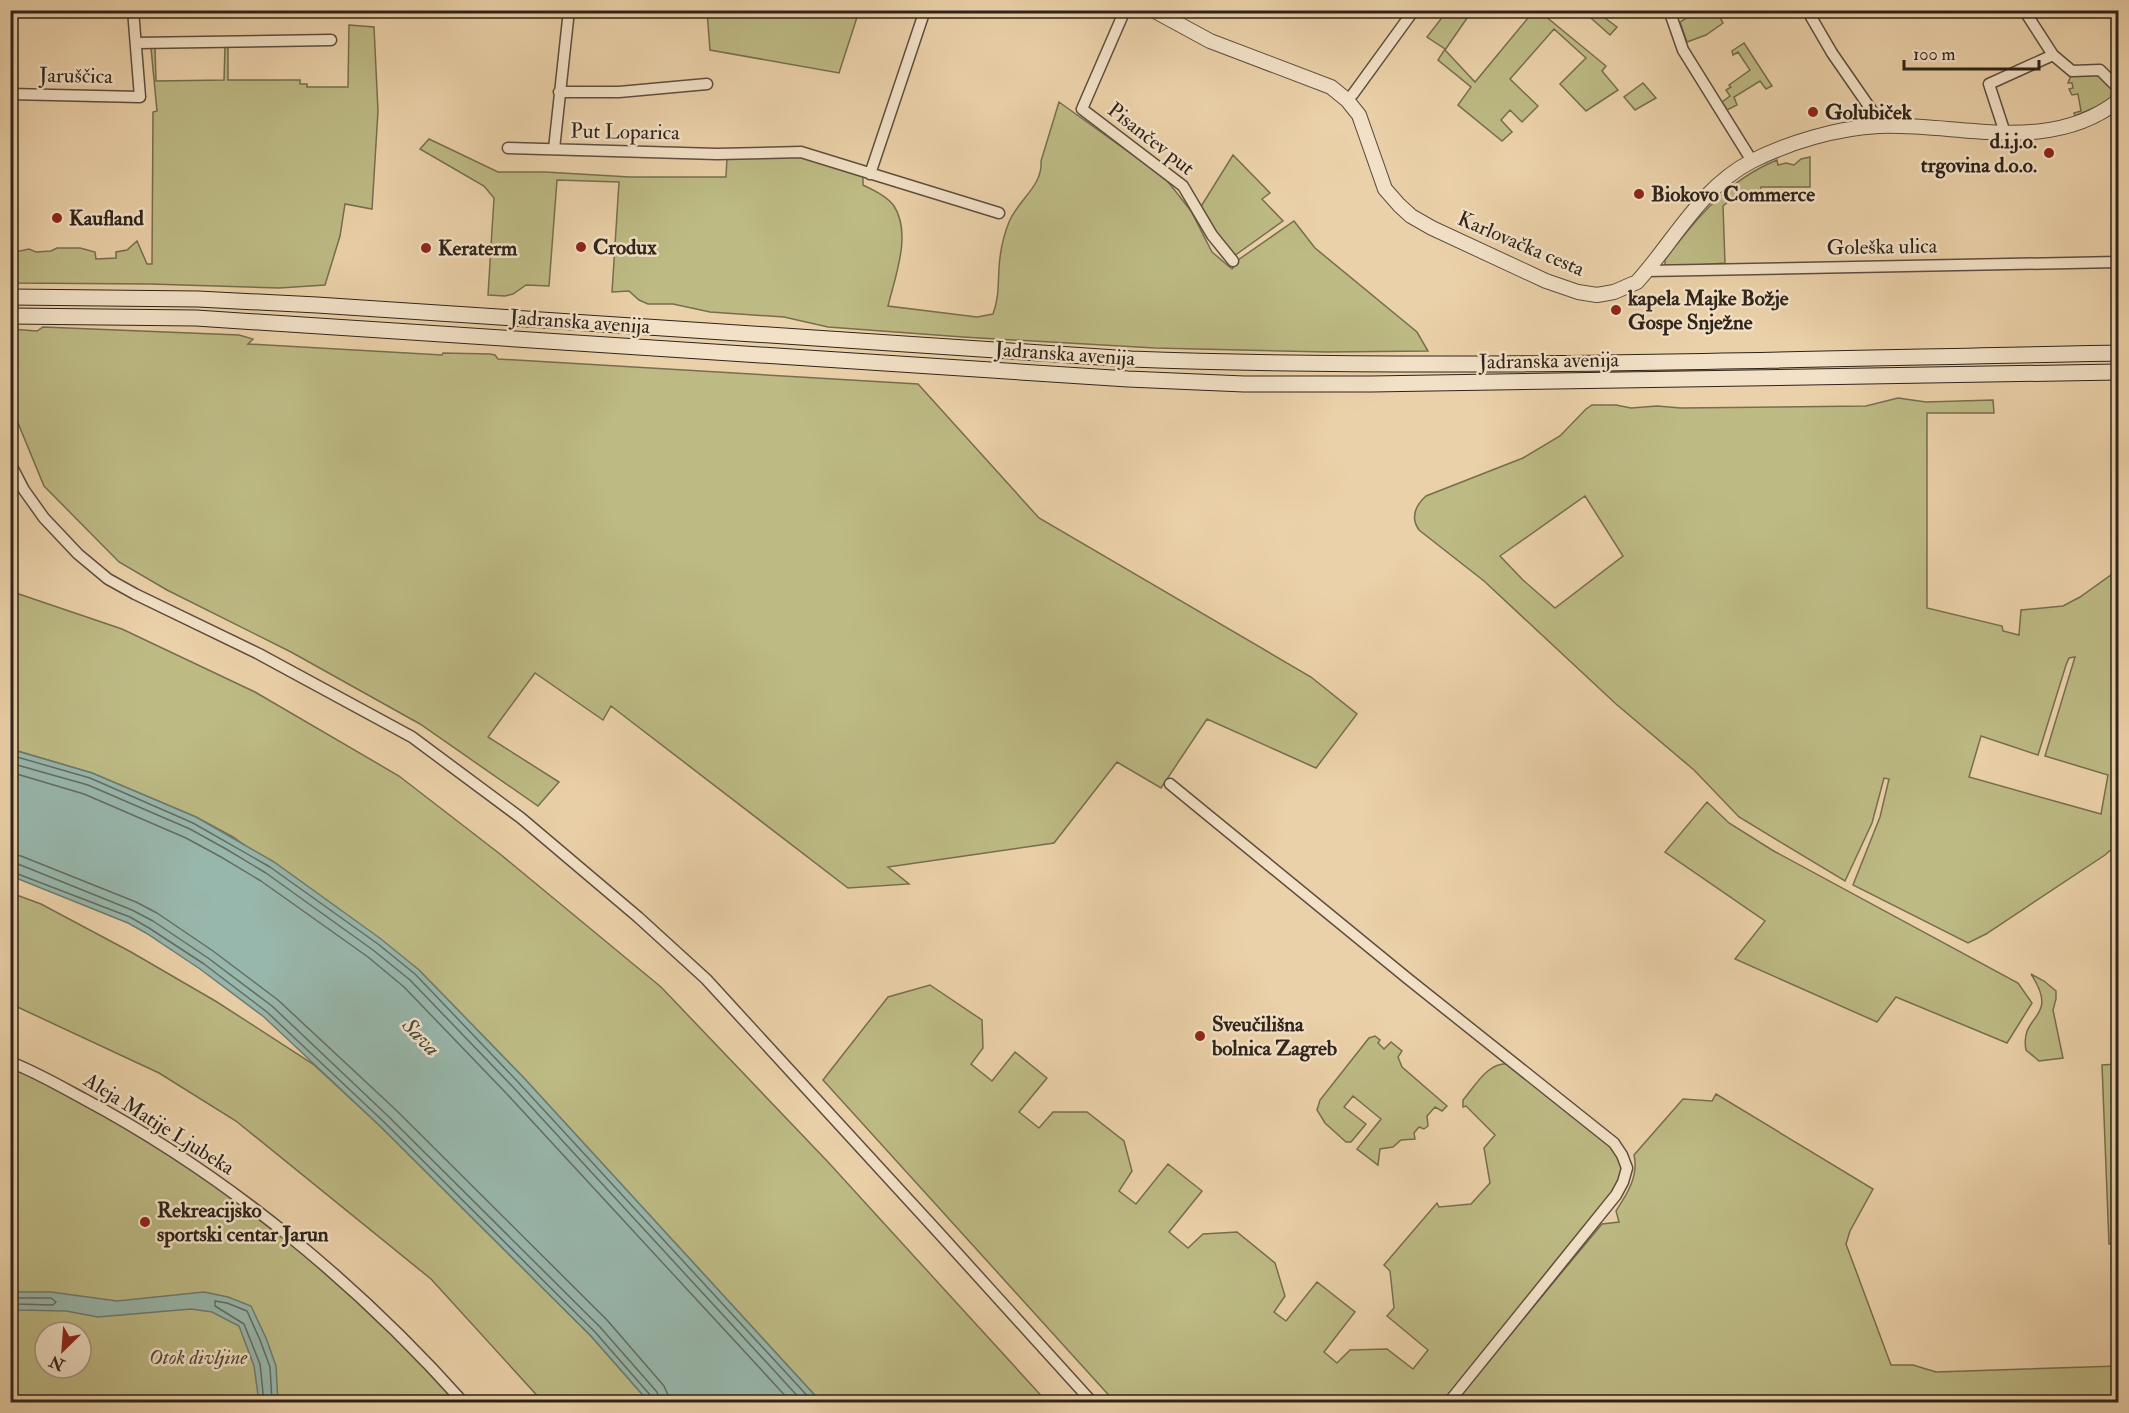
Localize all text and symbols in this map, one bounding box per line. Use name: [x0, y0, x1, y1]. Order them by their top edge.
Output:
scale bar: [1904, 33, 2039, 71]
text: 100 m: [1913, 43, 1956, 66]
street label: Jaruščica: [38, 62, 113, 90]
street label: Pisančev put: [1102, 97, 1200, 182]
place label: Golubiček: [1825, 99, 1913, 126]
marker: Golubiček: [1806, 105, 1820, 119]
street label: Put Loparica: [570, 118, 680, 146]
place label: d.i.j.o. trgovina d.o.o.: [1921, 128, 2037, 179]
marker: d.i.j.o. trgovina d.o.o.: [2042, 146, 2056, 160]
place label: Biokovo Commerce: [1651, 181, 1815, 208]
marker: Biokovo Commerce: [1632, 187, 1646, 201]
place label: Kaufland: [69, 205, 144, 232]
street label: Karlovačka cesta: [1454, 205, 1589, 283]
marker: Kaufland: [50, 211, 64, 225]
street label: Goleška ulica: [1826, 233, 1938, 261]
place label: Crodux: [593, 234, 657, 261]
place label: Keraterm: [438, 235, 518, 262]
marker: Crodux: [574, 240, 588, 254]
marker: Keraterm: [419, 241, 433, 255]
place label: kapela Majke Božje Gospe Snježne: [1627, 285, 1789, 336]
marker: kapela Majke Božje Gospe Snježne: [1609, 303, 1623, 317]
street label: Jadranska avenija: [508, 304, 651, 340]
street label: Jadranska avenija: [993, 336, 1136, 372]
street label: Jadranska avenija: [1478, 346, 1620, 376]
water label: Sava: [395, 1011, 446, 1062]
place label: Sveučilišna bolnica Zagreb: [1211, 1011, 1338, 1062]
marker: Sveučilišna bolnica Zagreb: [1193, 1029, 1207, 1043]
street label: Aleja Matije Ljubeka: [78, 1066, 240, 1181]
place label: Rekreacijsko sportski centar Jarun: [157, 1197, 329, 1248]
marker: Rekreacijsko sportski centar Jarun: [138, 1215, 152, 1229]
north arrow: [33, 1320, 93, 1380]
park label: Otok divljine: [149, 1344, 248, 1371]
text: N: [46, 1350, 69, 1375]

